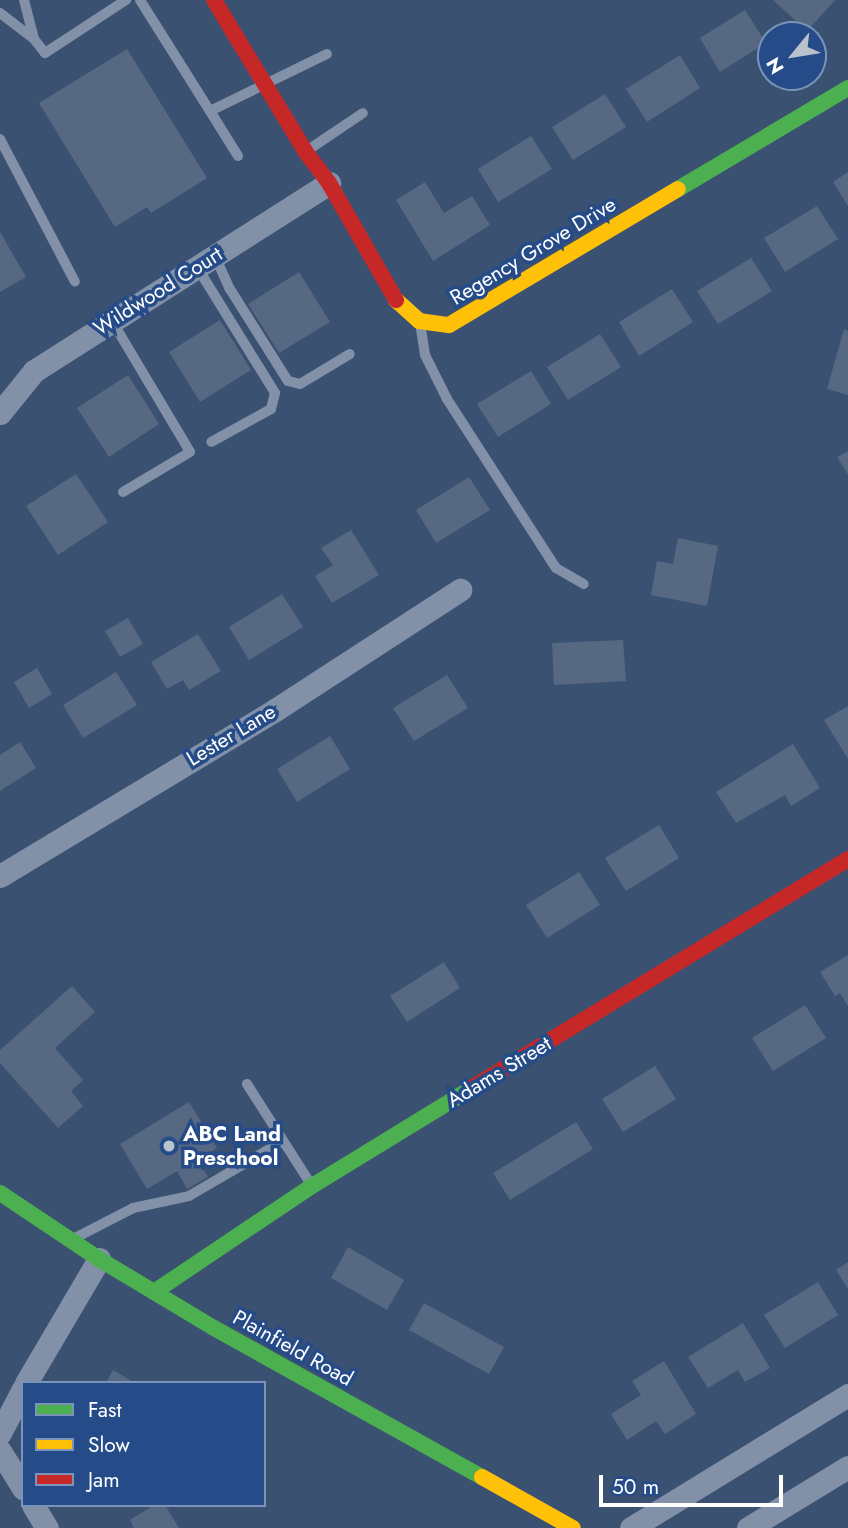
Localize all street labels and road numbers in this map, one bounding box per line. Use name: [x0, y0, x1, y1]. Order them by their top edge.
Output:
street label: Regency Grove Drive: [446, 192, 620, 310]
street label: Wildwood Court: [89, 241, 227, 341]
street label: Lester Lane: [182, 699, 280, 771]
street label: Adams Street: [442, 1031, 556, 1113]
street label: Plainfield Road: [228, 1305, 358, 1391]

